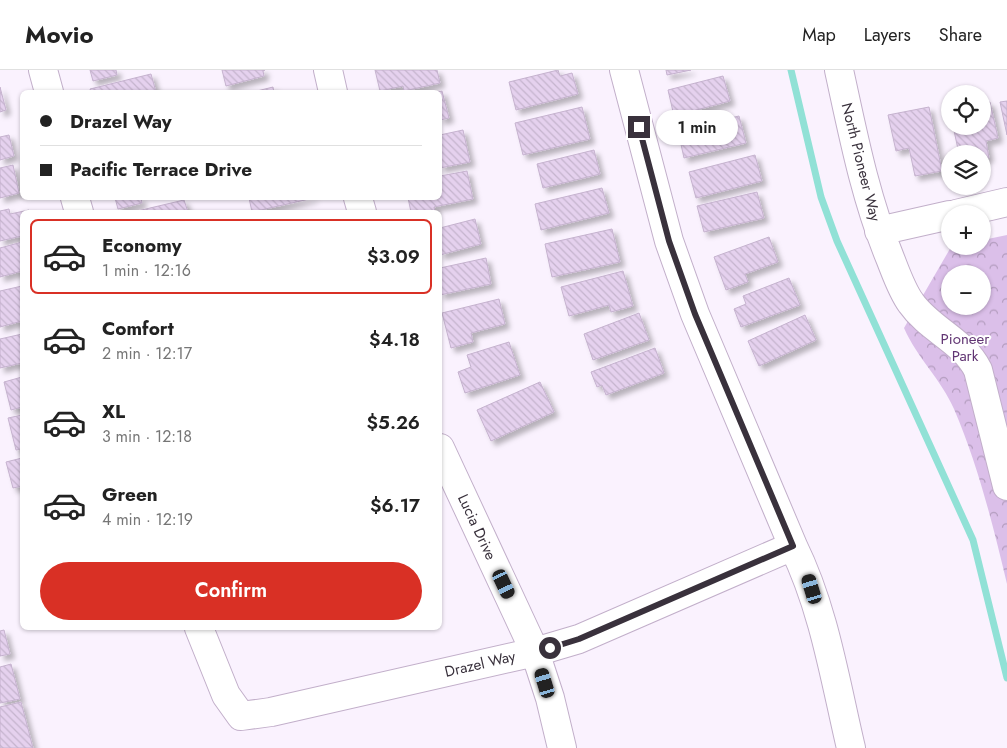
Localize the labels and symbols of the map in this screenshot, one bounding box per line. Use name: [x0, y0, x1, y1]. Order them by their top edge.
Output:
street label: North Pioneer Way: [836, 100, 886, 224]
callout: 1 min: [656, 110, 739, 144]
route end: [628, 116, 650, 138]
park label: Pioneer Park: [941, 328, 990, 367]
street label: Lucia Drive: [452, 490, 502, 564]
car: [490, 567, 517, 601]
car: [800, 572, 823, 606]
route start: [539, 637, 561, 659]
street label: Drazel Way: [442, 645, 518, 683]
car: [533, 666, 556, 700]

